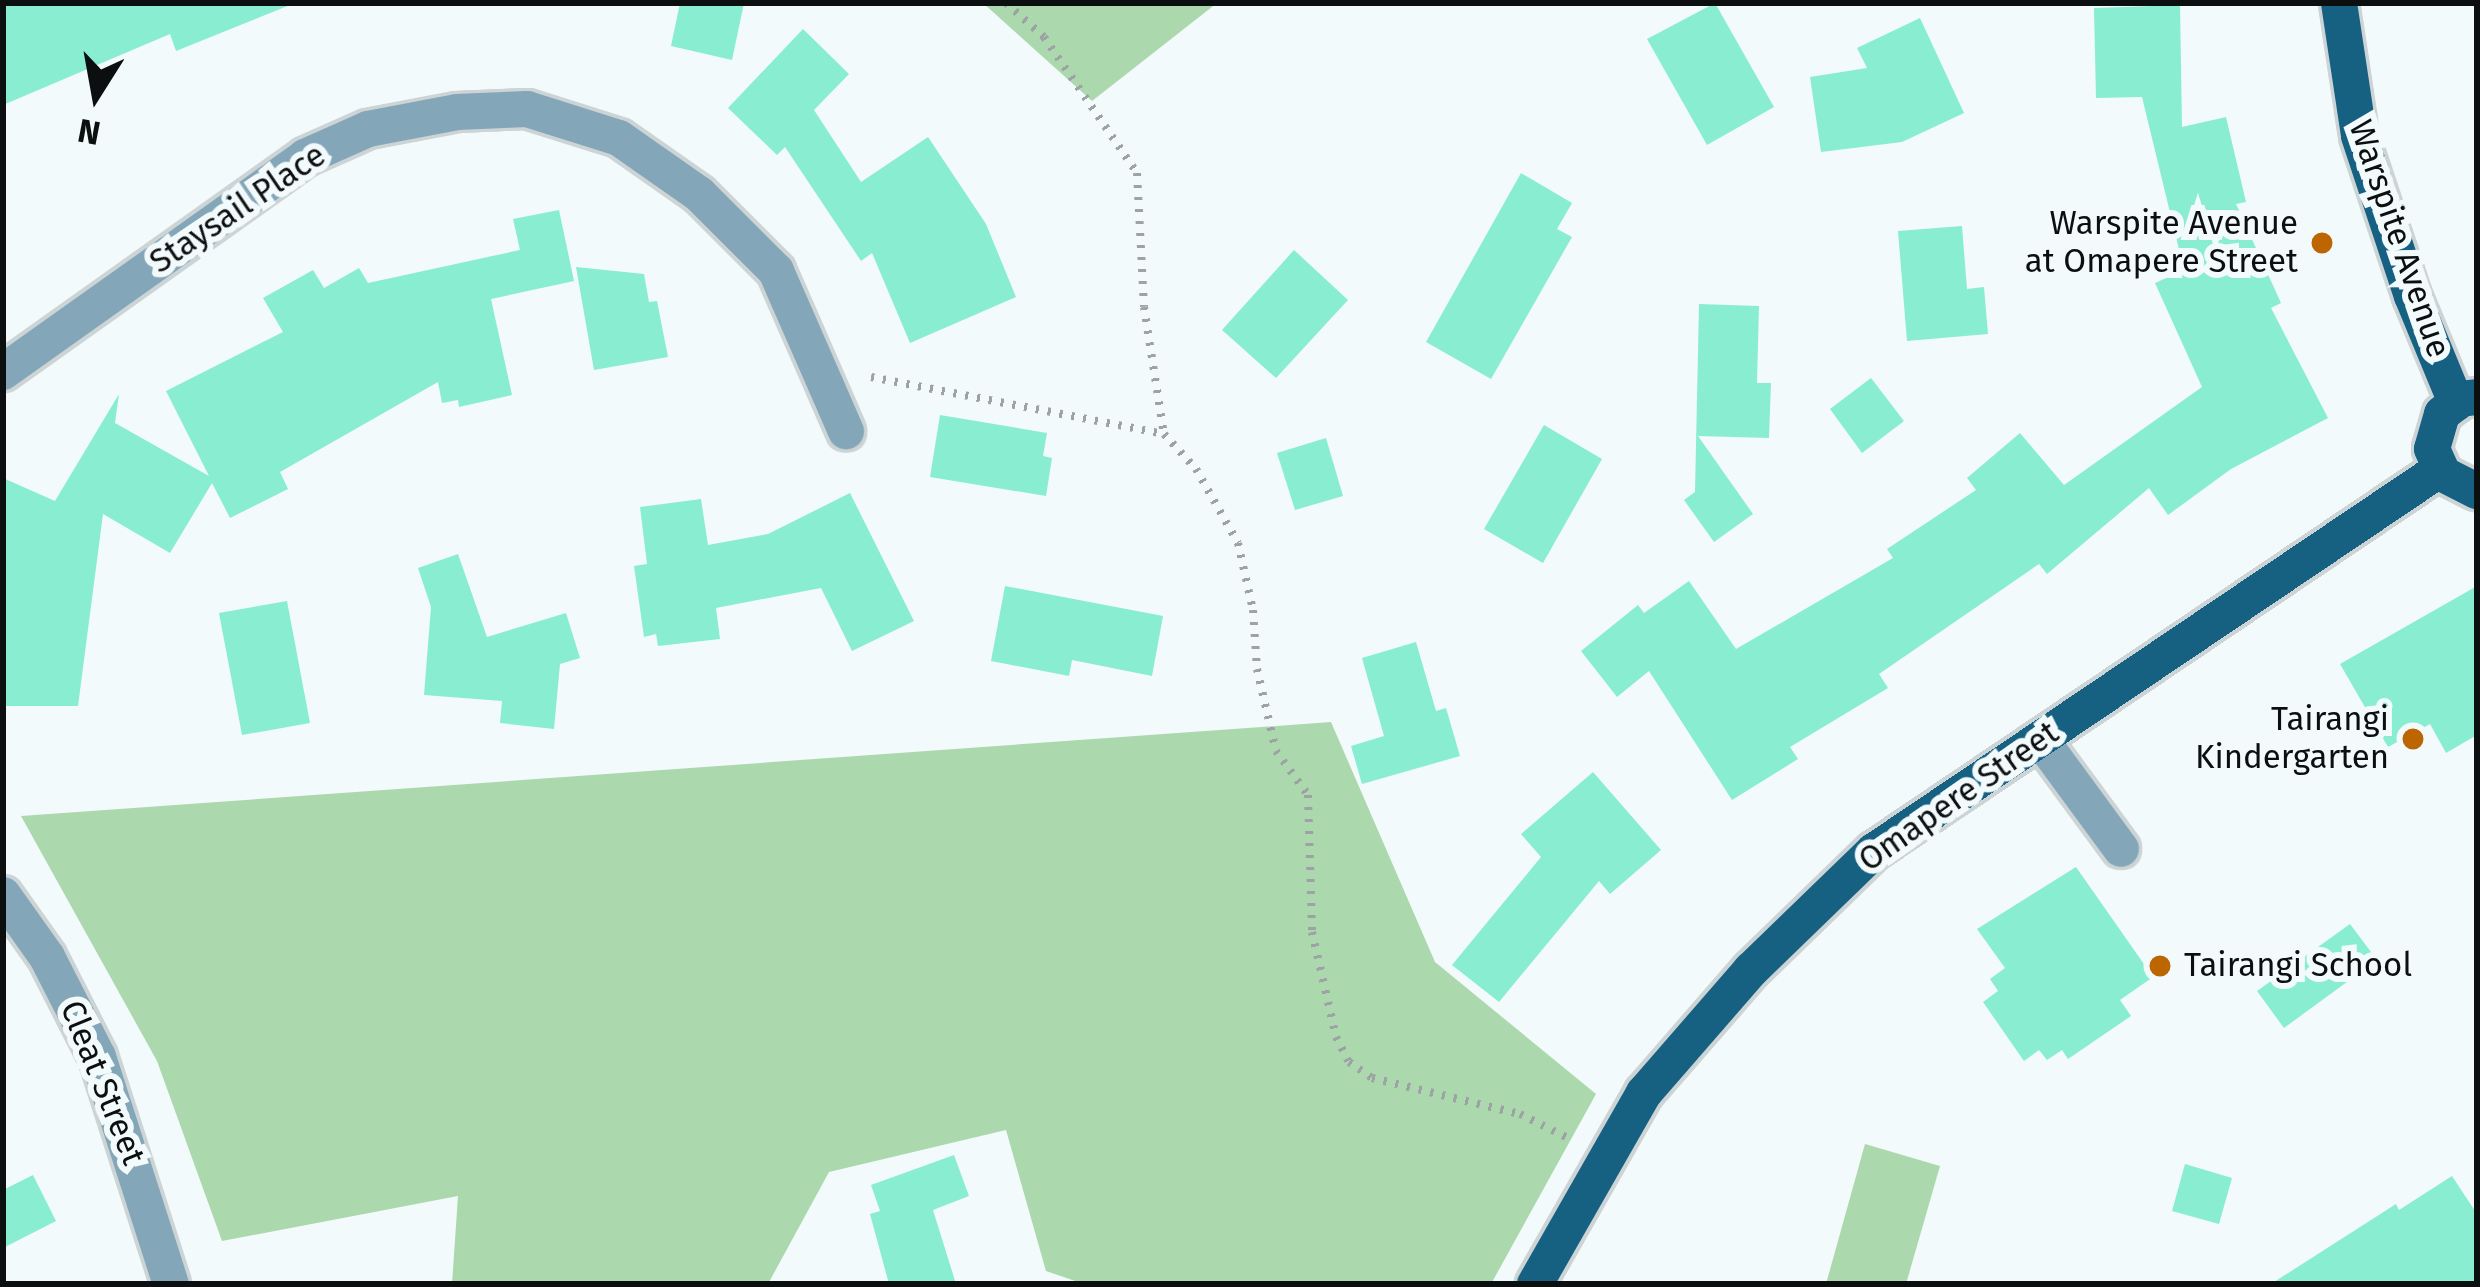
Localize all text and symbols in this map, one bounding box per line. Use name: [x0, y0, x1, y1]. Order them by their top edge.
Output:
north arrow: [36, 36, 156, 156]
text: N: [75, 110, 104, 153]
street label: Warspite Avenue: [2340, 115, 2458, 363]
street label: Staysail Place: [143, 136, 333, 282]
place label: Warspite Avenue at Omapere Street: [2025, 204, 2298, 282]
marker: Warspite Avenue at Omapere Street: [2309, 230, 2335, 256]
place label: Tairangi Kindergarten: [2195, 700, 2389, 778]
street label: Omapere Street: [1852, 713, 2066, 881]
marker: Tairangi Kindergarten: [2400, 726, 2426, 752]
place label: Tairangi School: [2184, 946, 2412, 986]
marker: Tairangi School: [2147, 953, 2173, 979]
street label: Cleat Street: [51, 995, 153, 1171]

